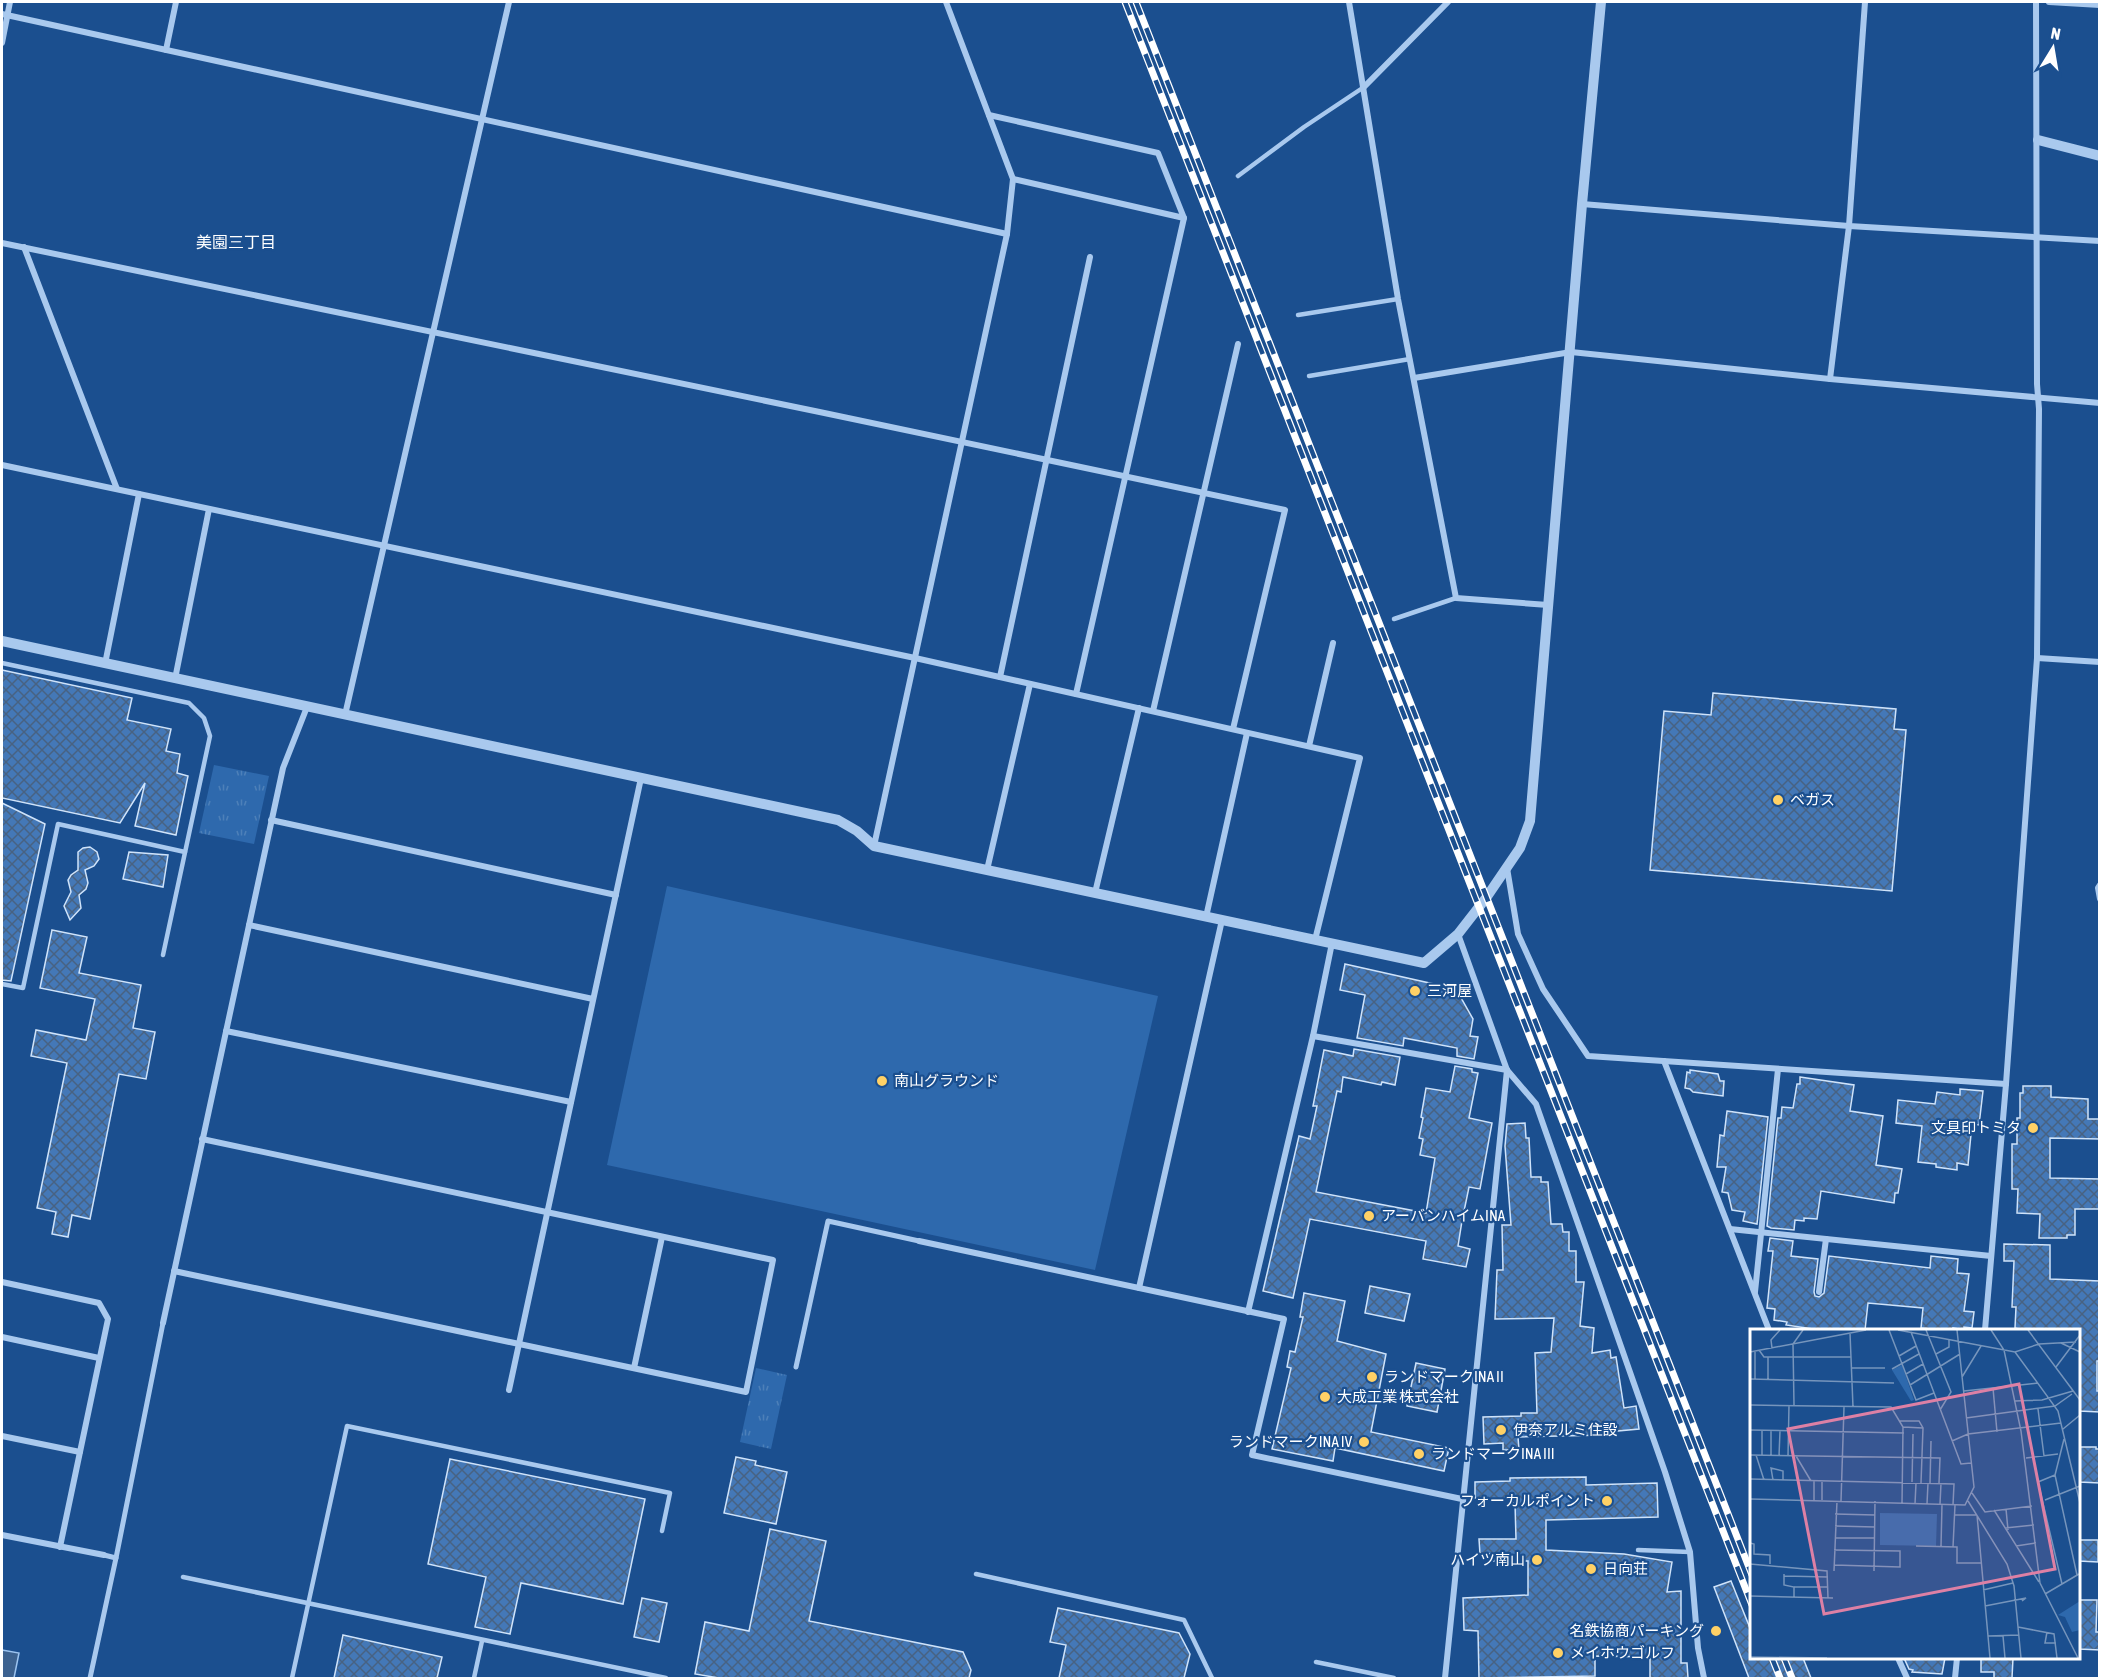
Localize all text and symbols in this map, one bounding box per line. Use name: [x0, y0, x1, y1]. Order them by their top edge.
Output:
north arrow: [2023, 18, 2083, 78]
text: N: [2050, 24, 2062, 43]
district label: 美園三丁目: [196, 233, 276, 251]
place label: ベガス: [1790, 791, 1835, 808]
marker: ベガス: [1771, 793, 1785, 807]
place label: 三河屋: [1427, 982, 1472, 999]
marker: 三河屋: [1408, 984, 1422, 998]
place label: 南山グラウンド: [894, 1072, 999, 1089]
marker: 南山グラウンド: [875, 1074, 889, 1088]
place label: 文具印トミタ: [1931, 1119, 2021, 1136]
marker: 文具印トミタ: [2026, 1121, 2040, 1135]
place label: アーバンハイムINA: [1381, 1207, 1506, 1224]
marker: アーバンハイムINA: [1362, 1209, 1376, 1223]
inset map: [1750, 1329, 2080, 1659]
place label: ランドマークINA II: [1384, 1368, 1504, 1385]
marker: ランドマークINA II: [1365, 1370, 1379, 1384]
place label: 大成工業 株式会社: [1337, 1388, 1459, 1405]
marker: 大成工業 株式会社: [1318, 1390, 1332, 1404]
place label: 伊奈アルミ住設: [1513, 1421, 1618, 1438]
marker: 伊奈アルミ住設: [1494, 1423, 1508, 1437]
place label: ランドマークINA IV: [1229, 1433, 1353, 1450]
marker: ランドマークINA IV: [1357, 1435, 1371, 1449]
place label: ランドマークINA III: [1431, 1445, 1555, 1462]
marker: ランドマークINA III: [1412, 1447, 1426, 1461]
place label: フォーカルポイント: [1460, 1492, 1595, 1509]
marker: フォーカルポイント: [1600, 1494, 1614, 1508]
place label: ハイツ南山: [1450, 1551, 1525, 1568]
marker: ハイツ南山: [1530, 1553, 1544, 1567]
place label: 日向荘: [1603, 1560, 1648, 1577]
marker: 日向荘: [1584, 1562, 1598, 1576]
place label: 名鉄協商パーキング: [1569, 1622, 1704, 1639]
marker: 名鉄協商パーキング: [1709, 1624, 1723, 1638]
place label: メイホウゴルフ: [1570, 1644, 1675, 1661]
marker: メイホウゴルフ: [1551, 1646, 1565, 1660]

